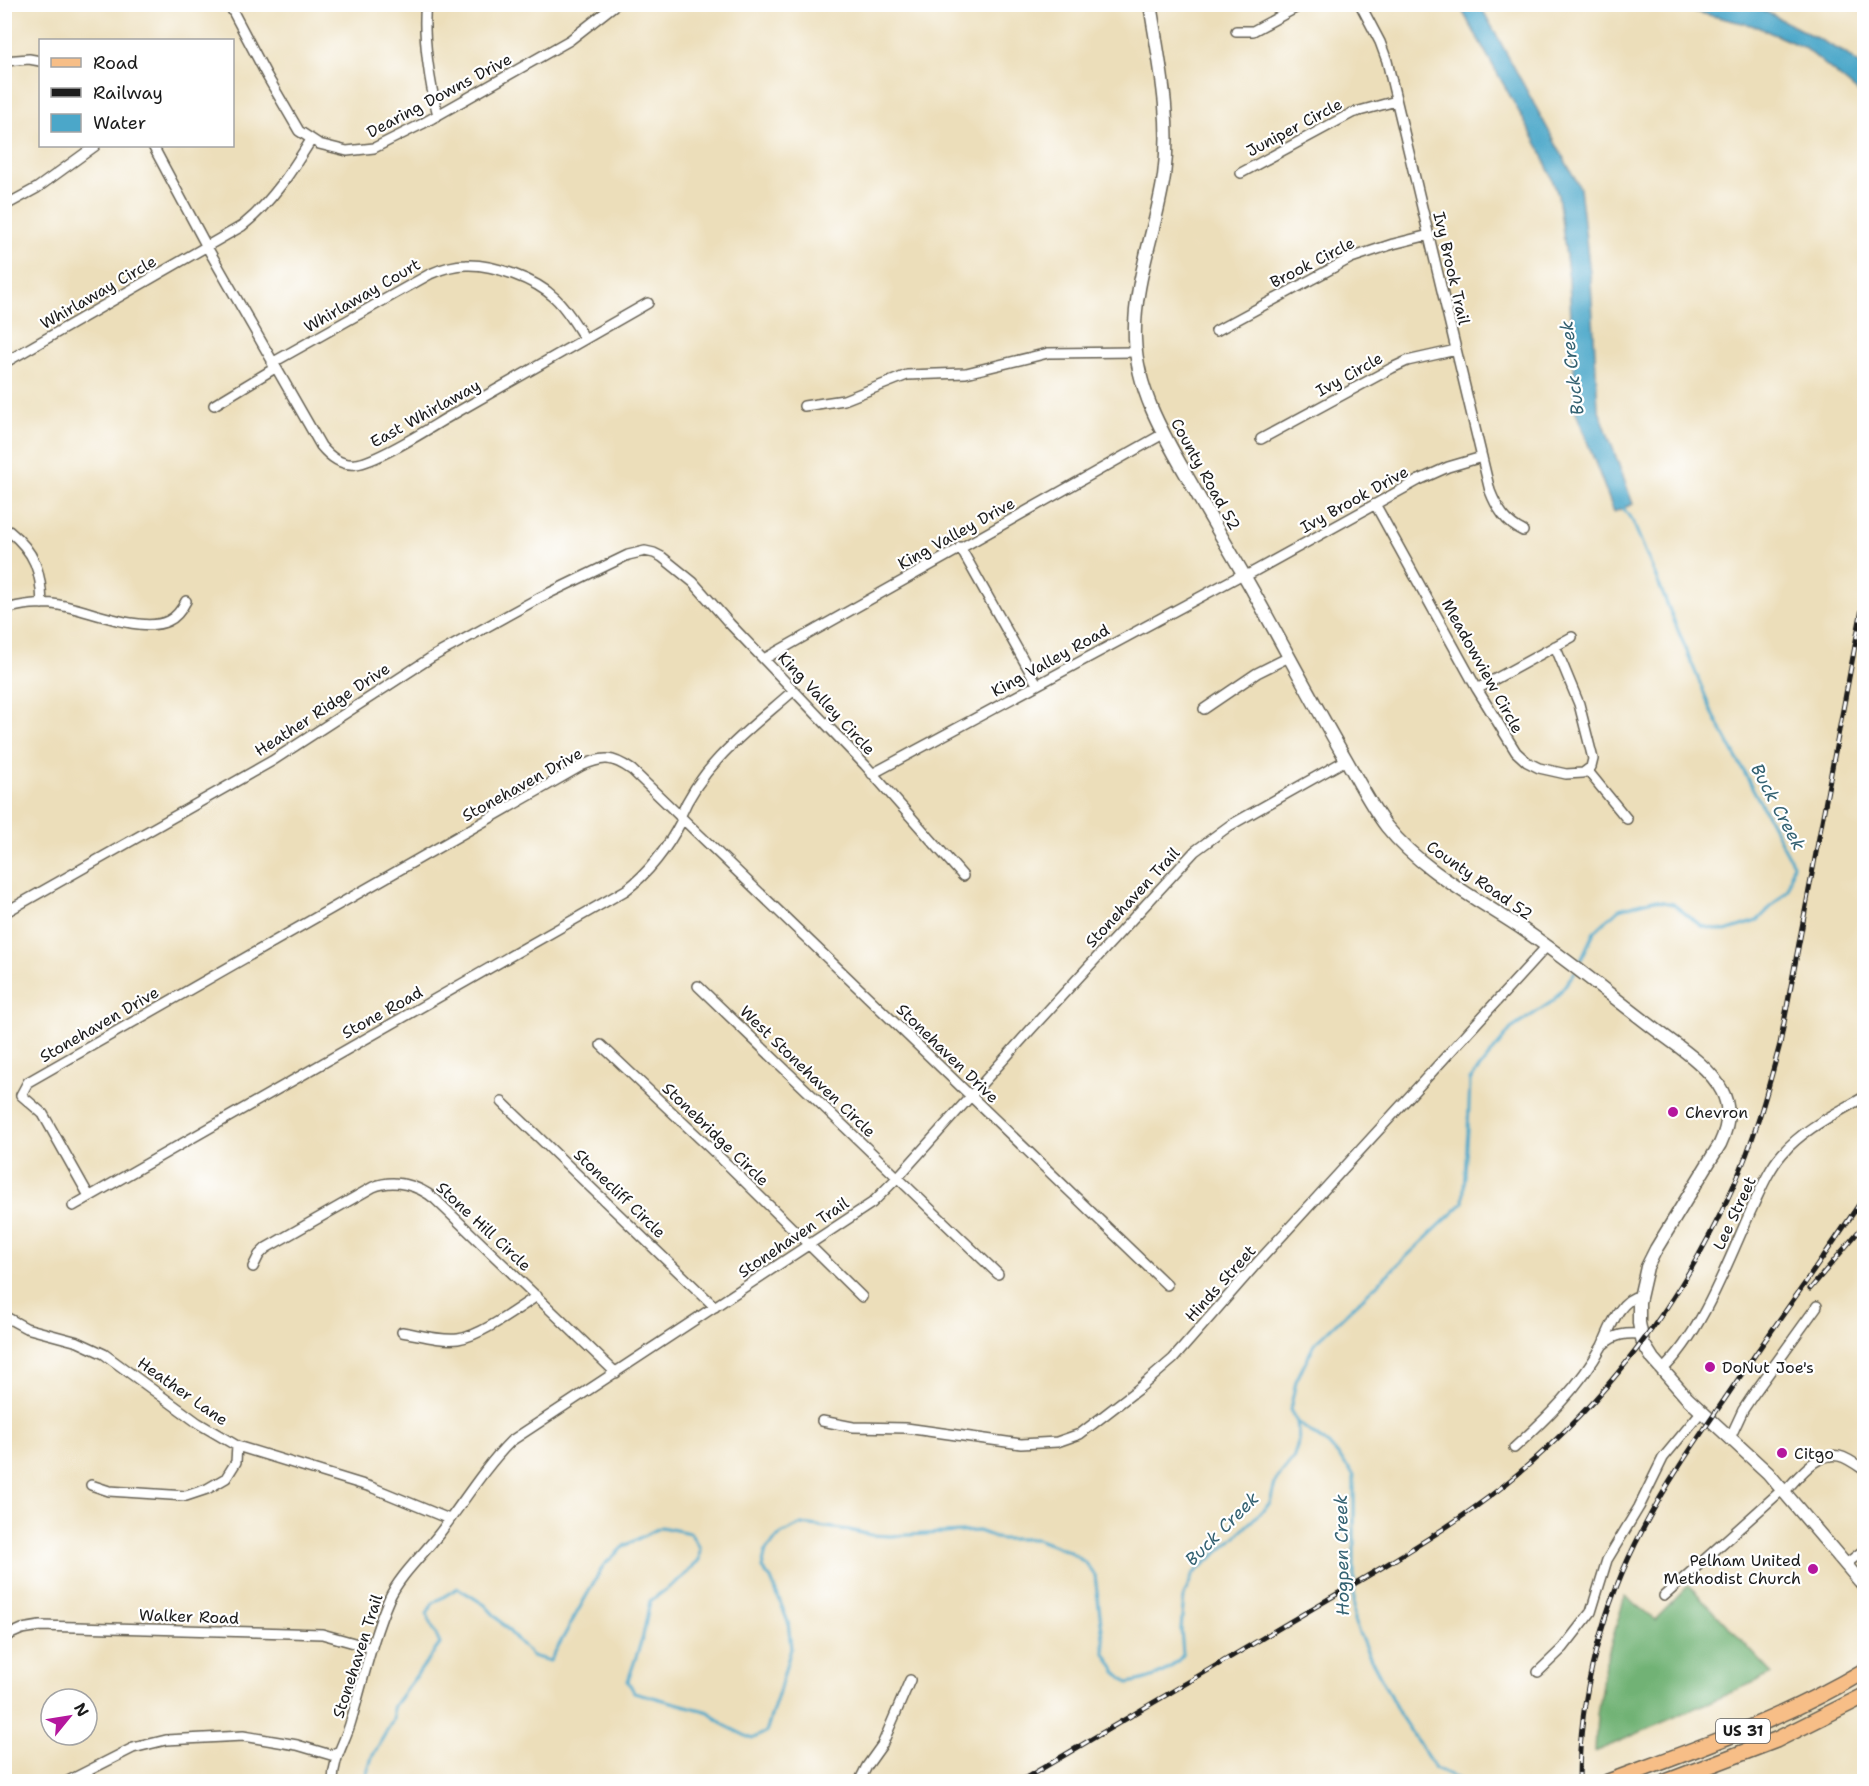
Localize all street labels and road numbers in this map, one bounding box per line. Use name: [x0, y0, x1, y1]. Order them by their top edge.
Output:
street label: Dearing Downs Drive: [363, 48, 515, 143]
street label: Juniper Circle: [1243, 93, 1346, 162]
street label: Ivy Brook Trail: [1428, 210, 1475, 327]
street label: Brook Circle: [1266, 232, 1358, 293]
street label: Whirlaway Circle: [36, 251, 160, 334]
street label: Whirlaway Court: [300, 254, 424, 337]
street label: Ivy Circle: [1312, 347, 1386, 401]
street label: East Whirlaway: [366, 375, 484, 452]
street label: County Road 52: [1166, 414, 1245, 534]
street label: Ivy Brook Drive: [1296, 461, 1412, 538]
street label: King Valley Drive: [894, 493, 1019, 574]
street label: Meadowview Circle: [1437, 595, 1528, 737]
street label: King Valley Road: [988, 619, 1113, 702]
street label: King Valley Circle: [773, 647, 880, 759]
street label: Heather Ridge Drive: [251, 658, 394, 761]
street label: Stonehaven Drive: [458, 743, 586, 826]
street label: County Road 52: [1422, 836, 1537, 925]
street label: Stonehaven Trail: [1081, 843, 1184, 952]
street label: Stonehaven Drive: [36, 982, 163, 1067]
street label: Stone Road: [338, 982, 426, 1043]
street label: Stonehaven Drive: [892, 999, 1003, 1108]
street label: West Stonehaven Circle: [735, 1001, 880, 1142]
street label: Stonebridge Circle: [658, 1078, 773, 1191]
street label: Stonecliff Circle: [569, 1144, 670, 1243]
street label: Lee Street: [1708, 1173, 1761, 1253]
street label: Stone Hill Circle: [432, 1177, 536, 1276]
street label: Stonehaven Trail: [734, 1192, 853, 1282]
street label: Hinds Street: [1180, 1241, 1260, 1326]
street label: Heather Lane: [133, 1352, 232, 1430]
street label: Stonehaven Trail: [328, 1591, 387, 1721]
street label: Walker Road: [139, 1604, 239, 1629]
road number: US 31: [1716, 1719, 1770, 1743]

